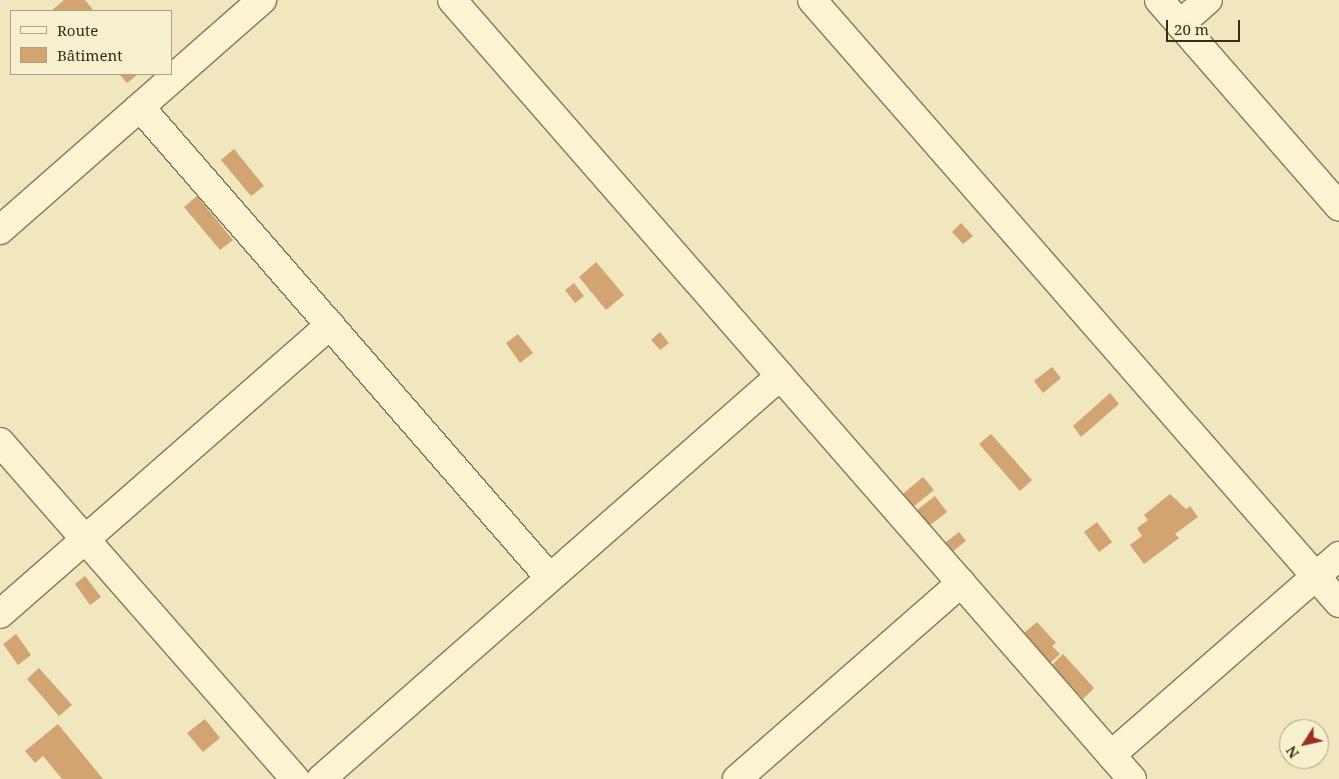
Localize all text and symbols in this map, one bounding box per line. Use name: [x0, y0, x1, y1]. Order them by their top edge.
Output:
legend: [10, 10, 172, 75]
scale bar: [1169, 10, 1243, 42]
text: 20 m: [1174, 19, 1209, 39]
text: Route: [57, 20, 98, 40]
text: Bâtiment: [57, 45, 123, 65]
north arrow: [1279, 719, 1329, 769]
text: N: [1281, 742, 1303, 762]

